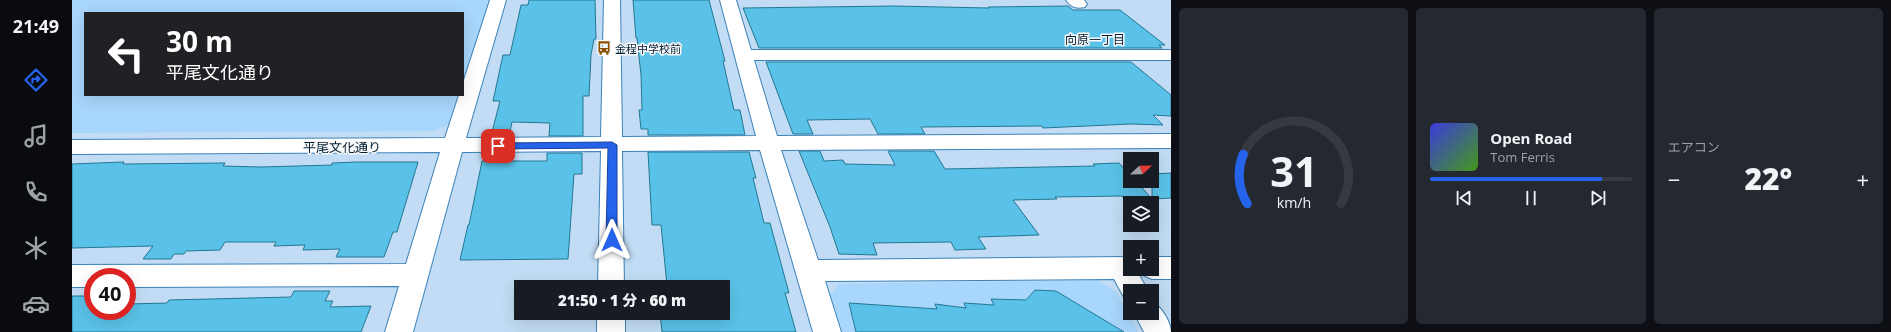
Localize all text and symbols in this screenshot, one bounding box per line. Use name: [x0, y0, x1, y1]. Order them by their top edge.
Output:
text: 21:49: [13, 14, 59, 38]
text: 30 m: [166, 22, 233, 60]
icon: left: [100, 28, 152, 80]
district label: 向原一丁目: [1065, 31, 1125, 48]
bus stop icon: 金程中学校前: [596, 40, 612, 56]
place label: 金程中学校前: [615, 41, 681, 56]
text: 平尾文化通り: [166, 60, 274, 84]
icon: directions: [22, 66, 50, 94]
icon: music: [22, 122, 50, 150]
text: Open Road: [1490, 128, 1572, 148]
pin: [481, 129, 515, 163]
icon: arrive: [487, 135, 509, 157]
street label: 平尾文化通り: [303, 138, 381, 156]
text: エアコン: [1668, 138, 1720, 156]
text: 31: [1270, 143, 1317, 199]
text: Tom Ferris: [1490, 148, 1555, 166]
north arrow: [1123, 152, 1159, 188]
map controls: [1123, 152, 1159, 320]
text: 22°: [1744, 158, 1792, 199]
text: −: [1668, 164, 1680, 194]
text: +: [1856, 164, 1869, 194]
icon: phone: [22, 178, 50, 206]
icon: previous: [1453, 187, 1475, 209]
icon: pause: [1520, 187, 1542, 209]
icon: next: [1587, 187, 1609, 209]
text: km/h: [1276, 193, 1311, 212]
button: layers: [1123, 196, 1159, 232]
position arrow: [591, 219, 633, 261]
icon: climate: [22, 234, 50, 262]
button: +: [1123, 240, 1159, 276]
speed limit sign: 40: [84, 268, 136, 320]
button: −: [1123, 284, 1159, 320]
icon: car: [22, 290, 50, 318]
text: 21:50 · 1 分 · 60 m: [558, 290, 686, 310]

